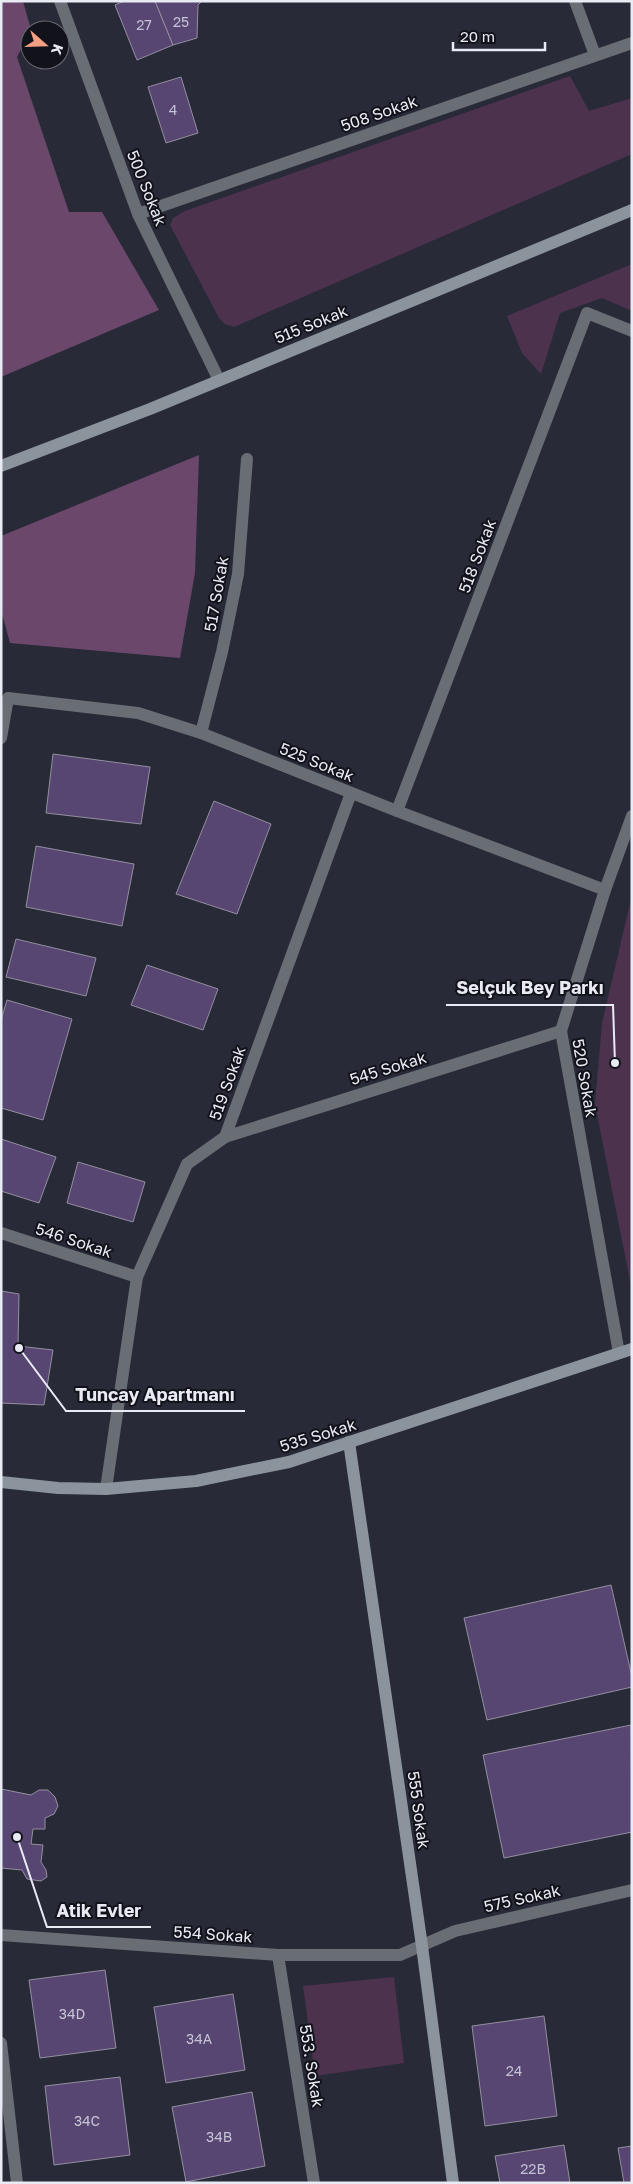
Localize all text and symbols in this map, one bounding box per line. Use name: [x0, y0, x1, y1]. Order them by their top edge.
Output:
house number: 25: [173, 13, 189, 30]
house number: 27: [136, 16, 152, 33]
north arrow: [20, 20, 70, 70]
scale bar: [453, 20, 546, 52]
text: 20 m: [460, 27, 495, 45]
text: K: [48, 42, 67, 57]
street label: 508 Sokak: [338, 91, 420, 135]
house number: 4: [169, 101, 177, 118]
street label: 500 Sokak: [123, 147, 171, 229]
street label: 515 Sokak: [271, 300, 351, 348]
street label: 518 Sokak: [454, 516, 500, 596]
street label: 517 Sokak: [200, 555, 232, 633]
street label: 525 Sokak: [277, 738, 357, 786]
callout: Selçuk Bey Parkı: [446, 972, 613, 1005]
text: Selçuk Bey Parkı: [456, 976, 604, 998]
street label: 520 Sokak: [568, 1037, 602, 1119]
street label: 519 Sokak: [204, 1043, 250, 1123]
street label: 545 Sokak: [347, 1047, 429, 1089]
street label: 546 Sokak: [33, 1218, 115, 1262]
callout: Tuncay Apartmanı: [66, 1378, 245, 1411]
text: Tuncay Apartmanı: [75, 1383, 235, 1405]
street label: 535 Sokak: [277, 1414, 359, 1456]
street label: 555 Sokak: [404, 1770, 434, 1850]
street label: 575 Sokak: [482, 1880, 562, 1916]
callout: Atik Evler: [47, 1894, 151, 1927]
text: Atik Evler: [57, 1899, 141, 1921]
street label: 554 Sokak: [173, 1921, 253, 1947]
house number: 34D: [59, 2005, 85, 2022]
street label: 553. Sokak: [296, 2023, 328, 2109]
house number: 34A: [186, 2030, 213, 2047]
house number: 24: [506, 2062, 522, 2079]
house number: 34C: [74, 2112, 100, 2129]
house number: 34B: [206, 2128, 232, 2145]
house number: 22B: [520, 2160, 546, 2177]

